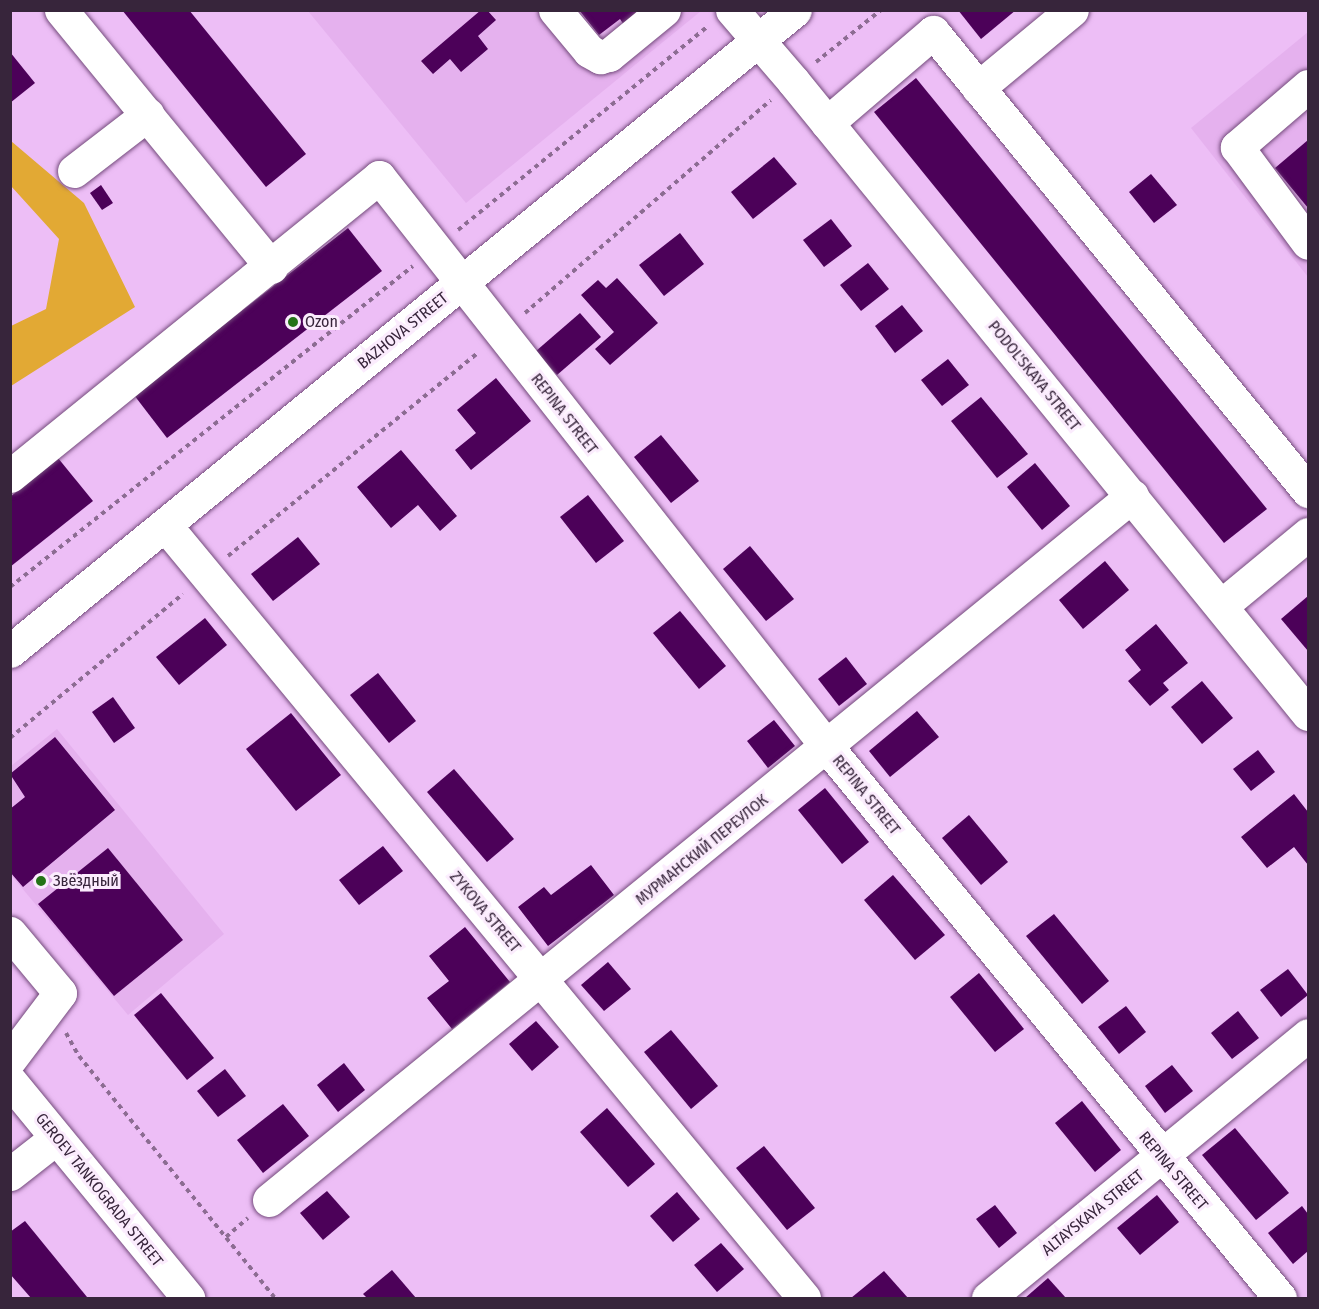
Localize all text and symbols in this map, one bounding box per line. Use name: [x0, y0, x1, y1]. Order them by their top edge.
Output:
street label: BAZHOVA STREET: [354, 289, 452, 373]
place label: Ozon: [305, 312, 338, 332]
marker: Ozon: [286, 315, 300, 329]
street label: PODOL'SKAYA STREET: [984, 317, 1084, 435]
street label: REPINA STREET: [527, 370, 601, 458]
street label: REPINA STREET: [828, 751, 904, 839]
street label: МУРМАНСКИЙ ПЕРЕУЛОК: [632, 791, 772, 909]
street label: ZYKOVA STREET: [446, 868, 524, 956]
place label: Звёздный: [53, 871, 119, 891]
marker: Звёздный: [34, 874, 48, 888]
street label: GEROEV TANKOGRADA STREET: [31, 1110, 167, 1270]
street label: REPINA STREET: [1135, 1128, 1211, 1214]
street label: ALTAYSKAYA STREET: [1038, 1166, 1148, 1260]

